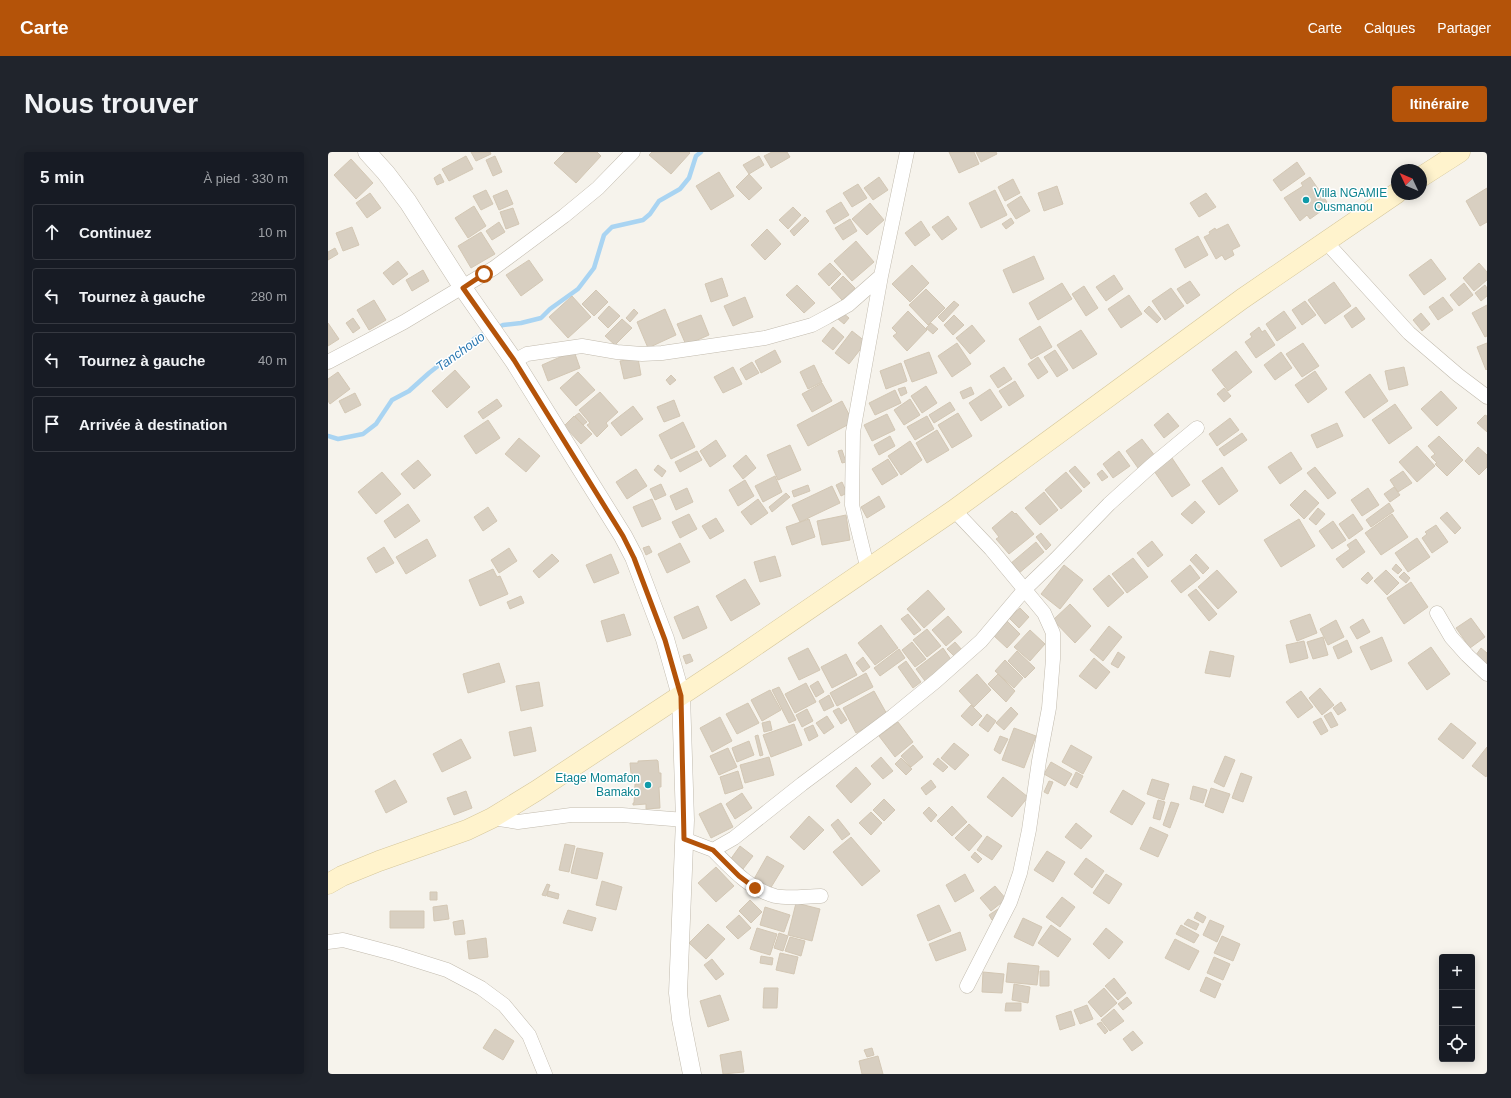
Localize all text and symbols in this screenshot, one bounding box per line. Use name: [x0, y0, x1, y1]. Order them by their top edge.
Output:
text: Carte: [20, 17, 69, 38]
text: Carte: [1308, 20, 1342, 36]
text: Calques: [1364, 20, 1415, 36]
text: Partager: [1437, 20, 1491, 36]
button: Itinéraire: [1392, 86, 1487, 122]
text: Nous trouver: [24, 88, 198, 119]
north arrow: [1391, 164, 1427, 200]
text: 5 min: [40, 168, 84, 187]
text: À pied · 330 m: [203, 171, 288, 186]
place label: Villa NGAMIE Ousmanou: [1314, 186, 1387, 214]
marker: Villa NGAMIE Ousmanou: [1301, 195, 1311, 205]
icon: ahead: [41, 221, 63, 243]
text: Continuez: [79, 224, 152, 241]
text: 10 m: [258, 225, 287, 240]
route start: [475, 265, 493, 283]
icon: left: [41, 285, 63, 307]
text: Tournez à gauche: [79, 288, 205, 305]
text: 280 m: [251, 289, 287, 304]
water label: Tanchouo: [433, 329, 488, 374]
icon: left: [41, 349, 63, 371]
text: Tournez à gauche: [79, 352, 205, 369]
text: 40 m: [258, 353, 287, 368]
icon: arrive: [41, 413, 63, 435]
text: Arrivée à destination: [79, 416, 227, 433]
place label: Etage Momafon Bamako: [555, 771, 640, 799]
marker: Etage Momafon Bamako: [643, 780, 653, 790]
route end: [746, 879, 764, 897]
map controls: [1439, 954, 1475, 1062]
button: +: [1439, 954, 1475, 990]
button: −: [1439, 990, 1475, 1026]
button: locate: [1439, 1026, 1475, 1062]

